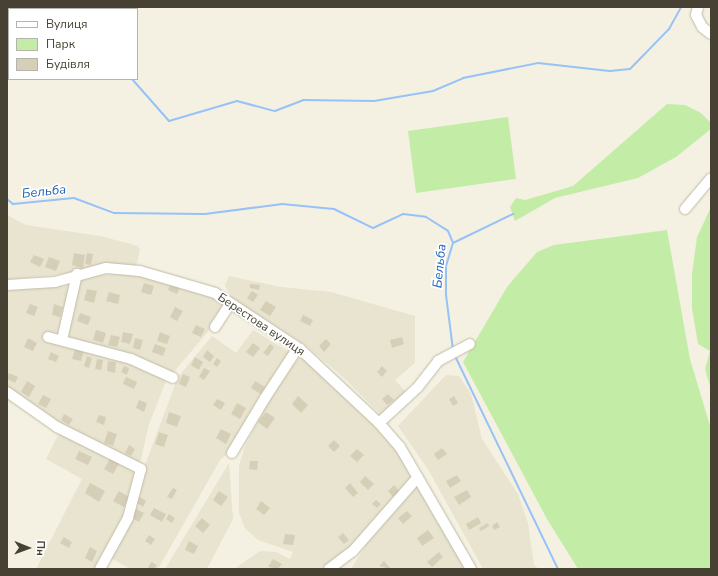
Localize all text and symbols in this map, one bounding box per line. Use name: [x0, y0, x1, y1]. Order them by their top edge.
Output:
legend: [8, 8, 138, 80]
text: Вулиця: [46, 16, 88, 32]
text: Парк: [46, 36, 75, 52]
text: Будівля: [46, 56, 90, 72]
water label: Бельба: [21, 182, 67, 202]
water label: Бельба: [430, 243, 450, 289]
street label: Берестова вулиця: [215, 291, 307, 359]
north arrow: [8, 528, 48, 568]
text: Пн: [33, 541, 48, 556]

